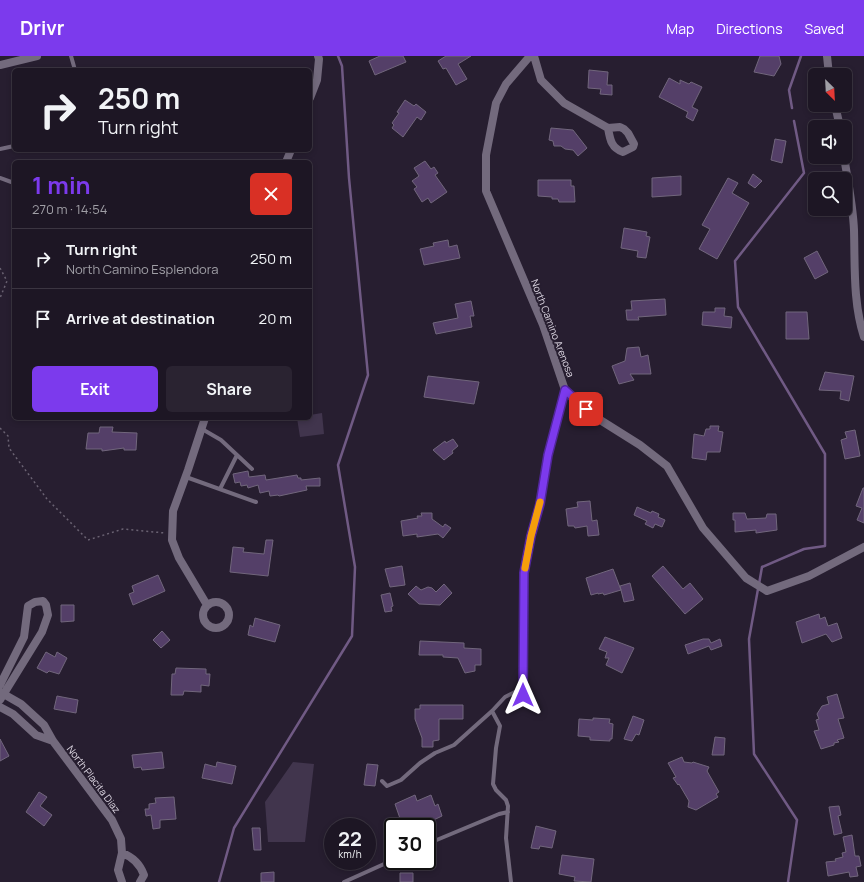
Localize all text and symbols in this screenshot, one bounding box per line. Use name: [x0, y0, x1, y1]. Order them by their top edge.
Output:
text: Drivr: [20, 15, 64, 41]
text: Map: [666, 19, 694, 38]
text: Directions: [716, 19, 783, 38]
text: Saved: [805, 19, 844, 38]
north arrow: [808, 68, 852, 112]
map controls: [808, 68, 852, 216]
text: 250 m: [98, 79, 180, 117]
icon: right: [32, 84, 84, 136]
text: Turn right: [98, 115, 179, 139]
button: sound: [808, 120, 852, 164]
text: 1 min: [32, 168, 91, 201]
button: search: [808, 172, 852, 216]
button: close: [250, 173, 292, 215]
text: 270 m · 14:54: [32, 200, 107, 218]
text: Turn right: [66, 239, 137, 260]
icon: right: [32, 248, 54, 270]
text: 250 m: [250, 248, 292, 269]
text: North Camino Esplendora: [66, 260, 218, 278]
street label: North Camino Arenosa: [528, 277, 578, 379]
icon: arrive: [32, 308, 54, 330]
text: Arrive at destination: [66, 308, 215, 329]
text: 20 m: [259, 308, 292, 329]
button: Exit: [32, 366, 158, 412]
button: Share: [166, 366, 292, 412]
pin: [569, 392, 603, 426]
icon: arrive: [575, 398, 597, 420]
position arrow: [502, 674, 544, 716]
street label: North Placita Diaz: [64, 742, 124, 816]
speed limit sign: 30: [384, 818, 436, 870]
text: 22: [338, 825, 362, 852]
text: km/h: [338, 847, 362, 861]

